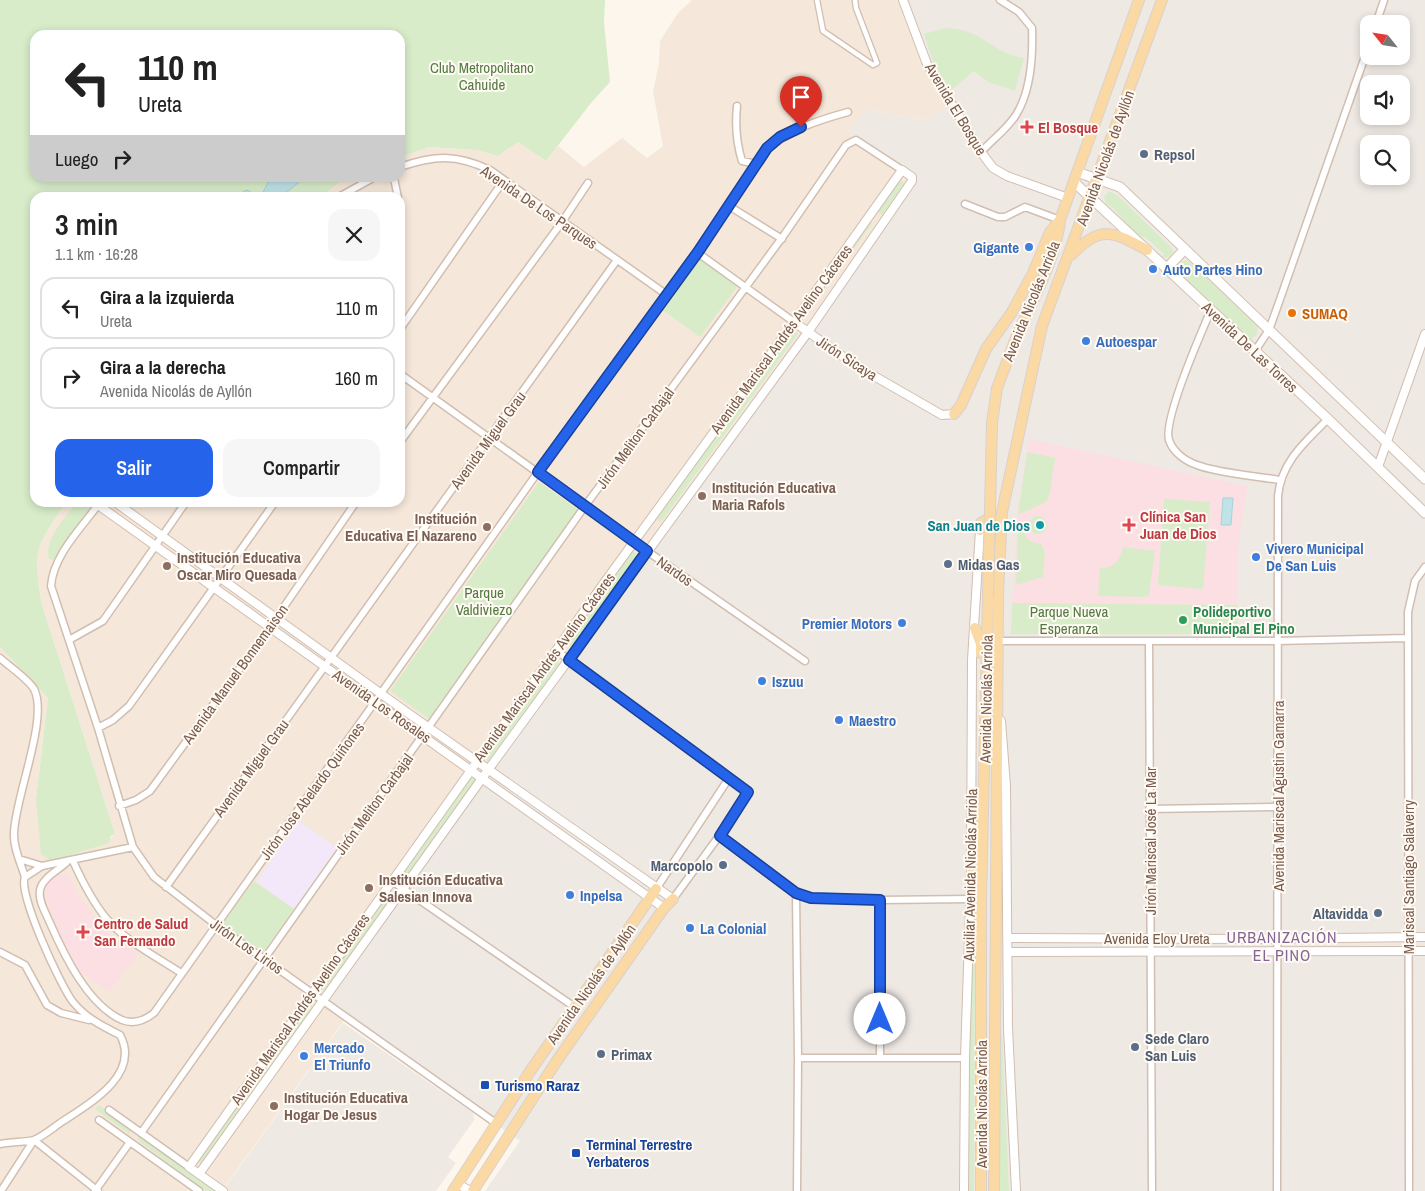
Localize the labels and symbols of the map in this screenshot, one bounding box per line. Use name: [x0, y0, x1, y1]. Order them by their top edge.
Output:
north arrow: [1360, 15, 1410, 65]
park label: Club Metropolitano Cahuide: [430, 57, 534, 95]
street label: Avenida El Bosque: [920, 58, 992, 159]
pin: [780, 76, 822, 127]
street label: Avenida Nicolás de Ayllón: [1070, 87, 1139, 229]
place label: El Bosque: [1038, 117, 1098, 138]
marker: El Bosque: [1020, 120, 1034, 134]
place label: Repsol: [1154, 144, 1195, 165]
marker: Repsol: [1138, 148, 1150, 160]
street label: Avenida De Los Parques: [476, 160, 601, 254]
place label: Gigante: [973, 237, 1019, 258]
street label: Avenida Nicolás Arriola: [997, 237, 1065, 365]
street label: Avenida Mariscal Andrés Avelino Cáceres: [705, 240, 857, 439]
marker: Gigante: [1023, 241, 1035, 253]
place label: Auto Partes Hino: [1163, 259, 1263, 280]
marker: Auto Partes Hino: [1147, 263, 1159, 275]
street label: Avenida De Las Torres: [1197, 296, 1303, 397]
place label: SUMAQ: [1302, 303, 1348, 324]
marker: SUMAQ: [1286, 307, 1298, 319]
street label: Jirón Sicaya: [813, 331, 882, 386]
place label: Autoespar: [1096, 331, 1157, 352]
marker: Autoespar: [1080, 335, 1092, 347]
street label: Jirón Meliton Carbajal: [591, 383, 679, 493]
street label: Avenida Miguel Grau: [445, 387, 531, 494]
place label: Institución Educativa Maria Rafols: [712, 477, 836, 515]
marker: Institución Educativa Maria Rafols: [696, 490, 708, 502]
place label: Clínica San Juan de Dios: [1140, 506, 1217, 544]
place label: Institución Educativa El Nazareno: [345, 508, 477, 546]
place label: San Juan de Dios: [927, 515, 1030, 536]
marker: Clínica San Juan de Dios: [1122, 518, 1136, 532]
marker: San Juan de Dios: [1034, 519, 1046, 531]
marker: Institución Educativa El Nazareno: [481, 521, 493, 533]
place label: Vivero Municipal De San Luis: [1266, 538, 1364, 576]
place label: Institución Educativa Oscar Miro Quesada: [177, 547, 301, 585]
street label: Nardos: [653, 551, 697, 591]
marker: Vivero Municipal De San Luis: [1250, 551, 1262, 563]
place label: Midas Gas: [958, 554, 1020, 575]
marker: Midas Gas: [942, 558, 954, 570]
marker: Institución Educativa Oscar Miro Quesada: [161, 560, 173, 572]
street label: Avenida Mariscal Andrés Avelino Cáceres: [468, 568, 620, 767]
park label: Parque Valdiviezo: [456, 582, 512, 620]
street label: Avenida Manuel Bonnemaison: [177, 600, 293, 749]
park label: Parque Nueva Esperanza: [1030, 601, 1108, 639]
place label: Polideportivo Municipal El Pino: [1193, 601, 1295, 639]
place label: Premier Motors: [802, 613, 892, 634]
marker: Polideportivo Municipal El Pino: [1177, 614, 1189, 626]
marker: Premier Motors: [896, 617, 908, 629]
street label: Avenida Nicolás Arriola: [974, 635, 998, 764]
street label: Avenida Los Rosales: [328, 664, 436, 748]
place label: Iszuu: [772, 671, 803, 692]
marker: Iszuu: [756, 675, 768, 687]
street label: Avenida Mariscal Agustin Gamarra: [1268, 700, 1289, 893]
place label: Maestro: [849, 710, 896, 731]
marker: Maestro: [833, 714, 845, 726]
street label: Avenida Miguel Grau: [208, 715, 294, 822]
street label: Jirón Jose Abelardo Quiñones: [255, 718, 369, 864]
street label: Jirón Meliton Carbajal: [330, 749, 418, 859]
street label: Jirón Mariscal José La Mar: [1140, 767, 1161, 915]
street label: Auxiliar Avenida Nicolás Arriola: [958, 788, 982, 963]
street label: Mariscal Santiago Salaverry: [1398, 799, 1419, 954]
place label: Marcopolo: [651, 855, 713, 876]
marker: Marcopolo: [717, 859, 729, 871]
place label: Institución Educativa Salesian Innova: [379, 869, 503, 907]
marker: Institución Educativa Salesian Innova: [363, 882, 375, 894]
place label: Inpelsa: [580, 885, 623, 906]
marker: Inpelsa: [564, 889, 576, 901]
place label: Altavidda: [1313, 903, 1368, 924]
marker: Altavidda: [1372, 907, 1384, 919]
street label: Avenida Mariscal Andrés Avelino Cáceres: [225, 909, 374, 1110]
place label: Centro de Salud San Fernando: [94, 913, 188, 951]
street label: Jirón Los Lirios: [206, 913, 288, 979]
place label: La Colonial: [700, 918, 766, 939]
street label: Avenida Nicolás de Ayllón: [541, 920, 640, 1049]
marker: La Colonial: [684, 922, 696, 934]
marker: Centro de Salud San Fernando: [76, 925, 90, 939]
district label: URBANIZACIÓN EL PINO: [1226, 926, 1338, 966]
street label: Avenida Eloy Ureta: [1103, 928, 1210, 949]
position arrow: [853, 992, 905, 1044]
place label: Sede Claro San Luis: [1145, 1028, 1209, 1066]
place label: Mercado El Triunfo: [314, 1037, 371, 1075]
street label: Avenida Nicolás Arriola: [971, 1040, 992, 1169]
marker: Sede Claro San Luis: [1129, 1041, 1141, 1053]
place label: Primax: [611, 1044, 652, 1065]
marker: Primax: [595, 1048, 607, 1060]
marker: Mercado El Triunfo: [298, 1050, 310, 1062]
place label: Turismo Raraz: [495, 1075, 580, 1096]
marker: Turismo Raraz: [479, 1079, 491, 1091]
place label: Institución Educativa Hogar De Jesus: [284, 1087, 408, 1125]
marker: Institución Educativa Hogar De Jesus: [268, 1100, 280, 1112]
place label: Terminal Terrestre Yerbateros: [586, 1134, 692, 1172]
marker: Terminal Terrestre Yerbateros: [570, 1147, 582, 1159]

